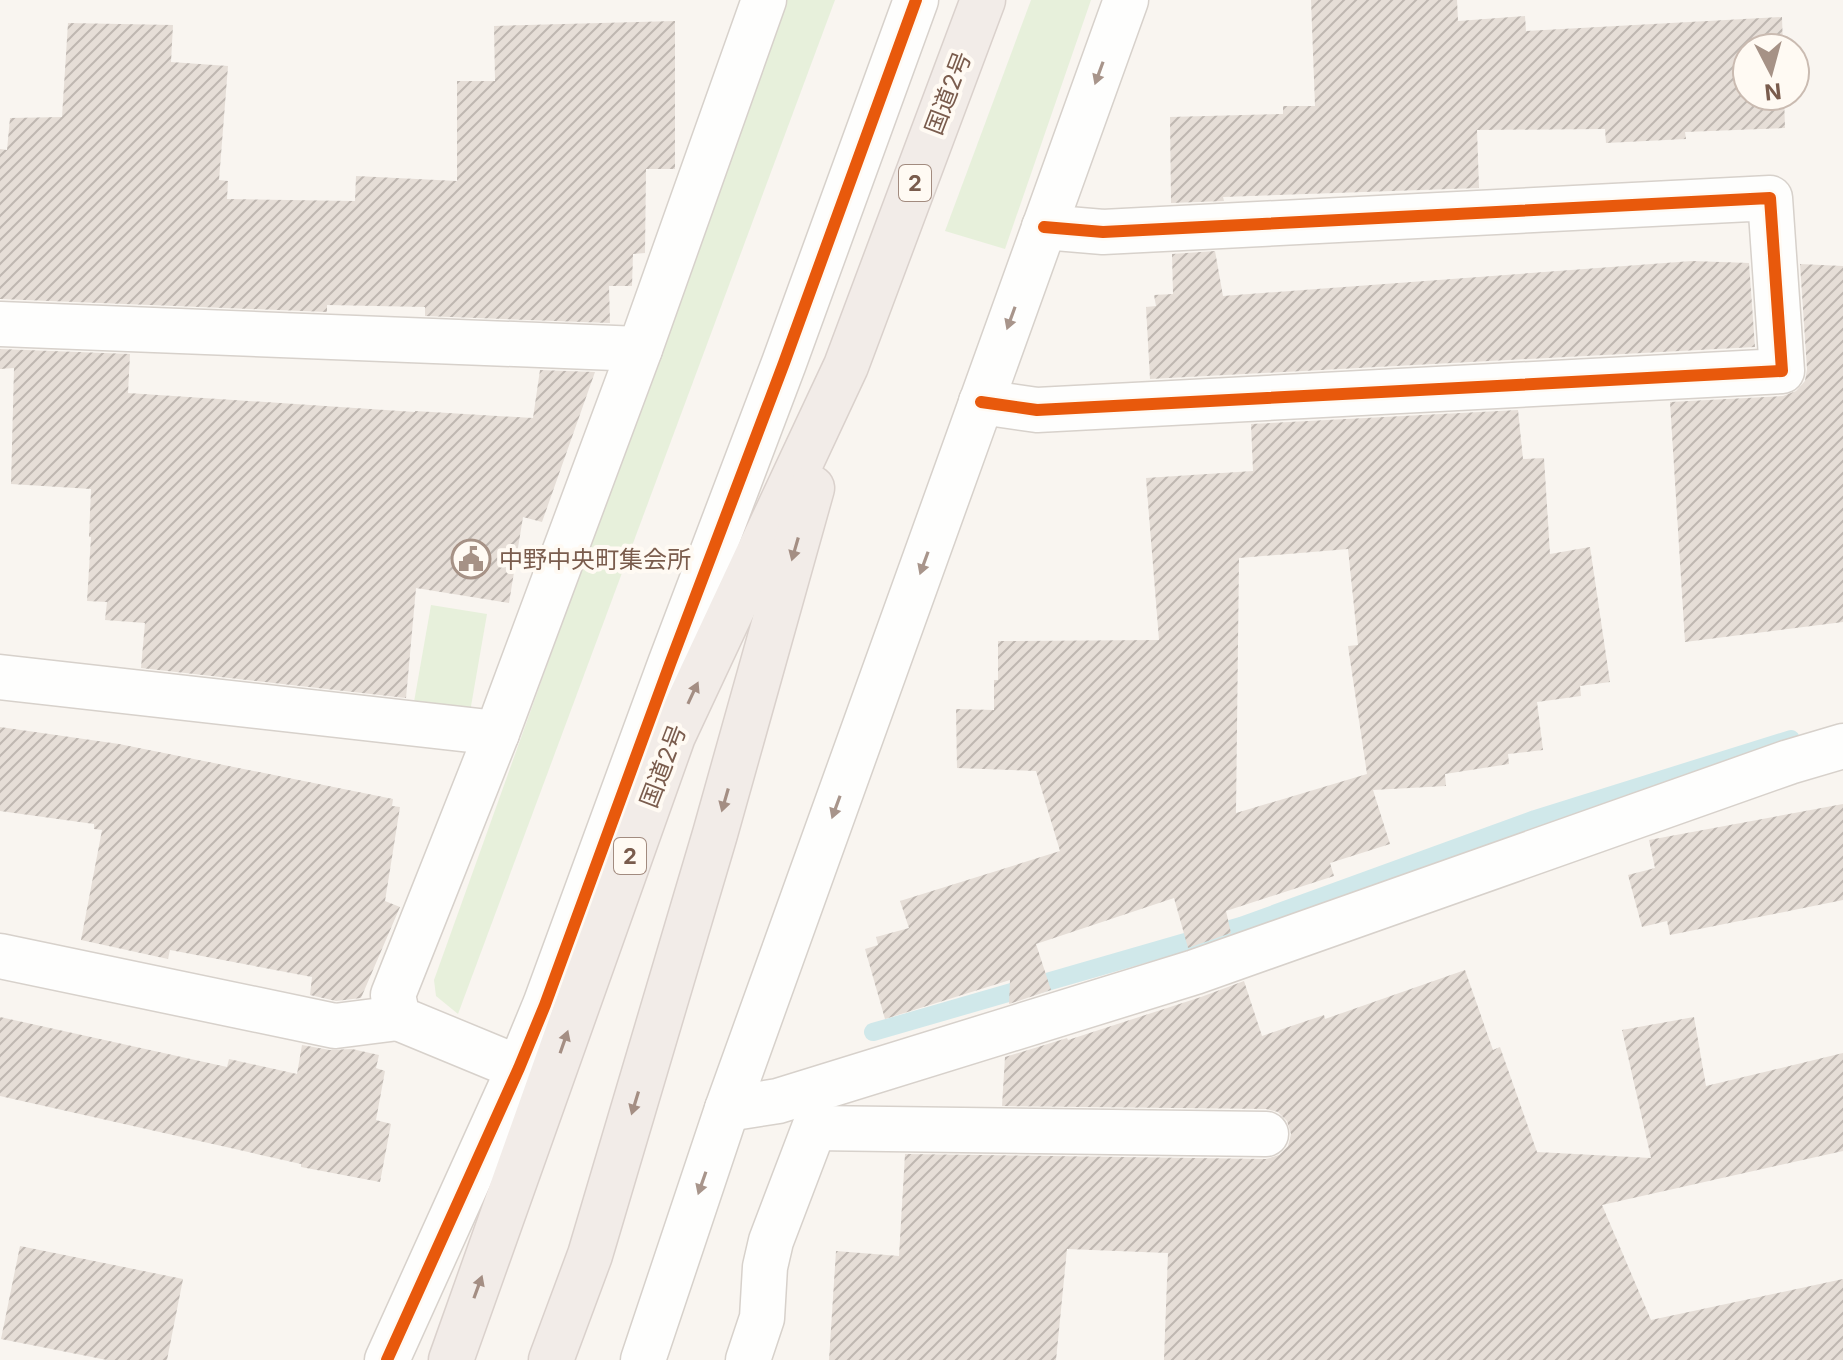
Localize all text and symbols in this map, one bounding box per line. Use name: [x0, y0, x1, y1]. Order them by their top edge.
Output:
north arrow: [1731, 32, 1811, 112]
street label: 国道2号: [919, 47, 977, 139]
one-way arrow: [1093, 62, 1105, 86]
text: N: [1763, 78, 1783, 106]
road number: 2: [899, 165, 931, 201]
one-way arrow: [1005, 306, 1017, 330]
public building icon: 中野中央町集会所: [450, 538, 492, 580]
one-way arrow: [788, 538, 801, 562]
place label: 中野中央町集会所: [499, 545, 691, 574]
one-way arrow: [917, 551, 929, 575]
one-way arrow: [686, 681, 700, 704]
street label: 国道2号: [634, 720, 692, 812]
one-way arrow: [718, 788, 731, 812]
one-way arrow: [829, 796, 841, 820]
road number: 2: [614, 838, 646, 874]
one-way arrow: [559, 1029, 571, 1053]
one-way arrow: [628, 1091, 641, 1115]
one-way arrow: [696, 1171, 708, 1195]
one-way arrow: [472, 1275, 484, 1299]

